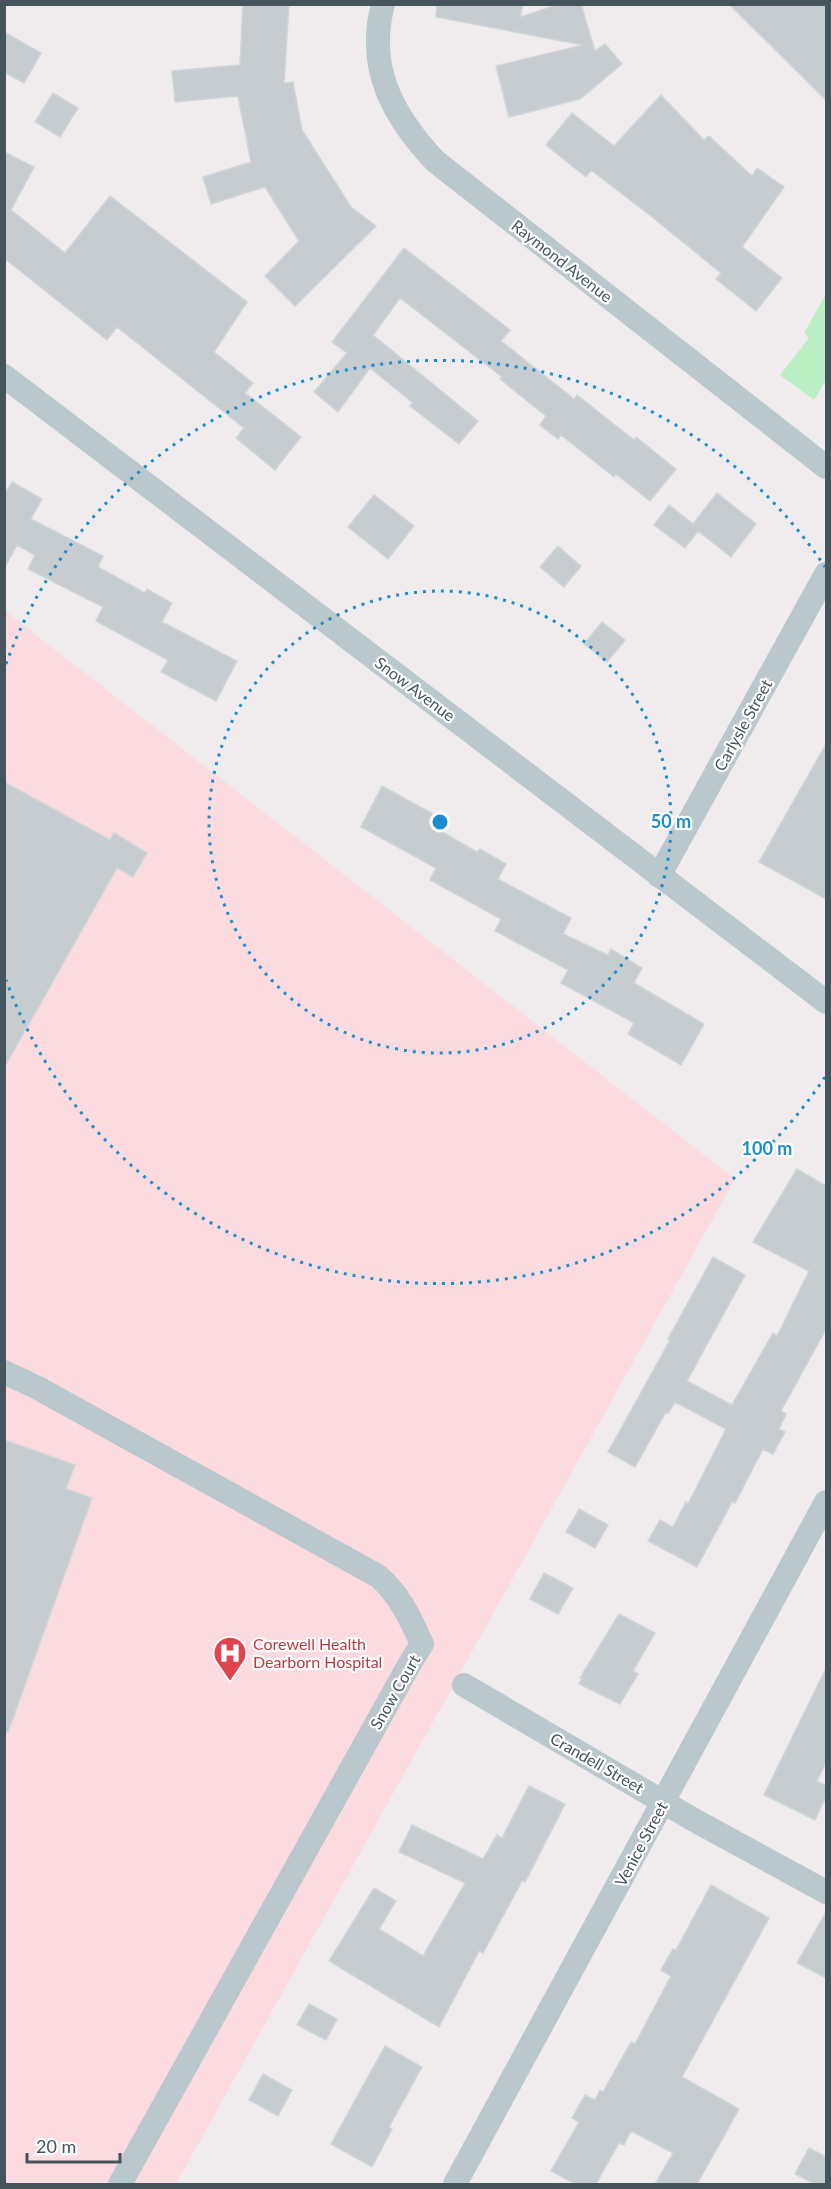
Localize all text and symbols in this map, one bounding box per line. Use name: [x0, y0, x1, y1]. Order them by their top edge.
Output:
street label: Raymond Avenue: [508, 215, 616, 306]
street label: Snow Avenue: [372, 652, 459, 725]
street label: Carlysle Street: [710, 675, 776, 774]
text: 50 m: [651, 810, 691, 832]
centre of rings: [430, 812, 450, 832]
text: 100 m: [742, 1137, 792, 1159]
place label: Corewell Health Dearborn Hospital: [253, 1634, 382, 1671]
hospital icon: Corewell Health Dearborn Hospital: [212, 1635, 248, 1682]
street label: Snow Court: [366, 1651, 424, 1732]
street label: Crandell Street: [547, 1728, 647, 1797]
street label: Venice Street: [610, 1798, 671, 1889]
scale bar: [27, 2126, 120, 2164]
text: 20 m: [36, 2135, 76, 2157]

